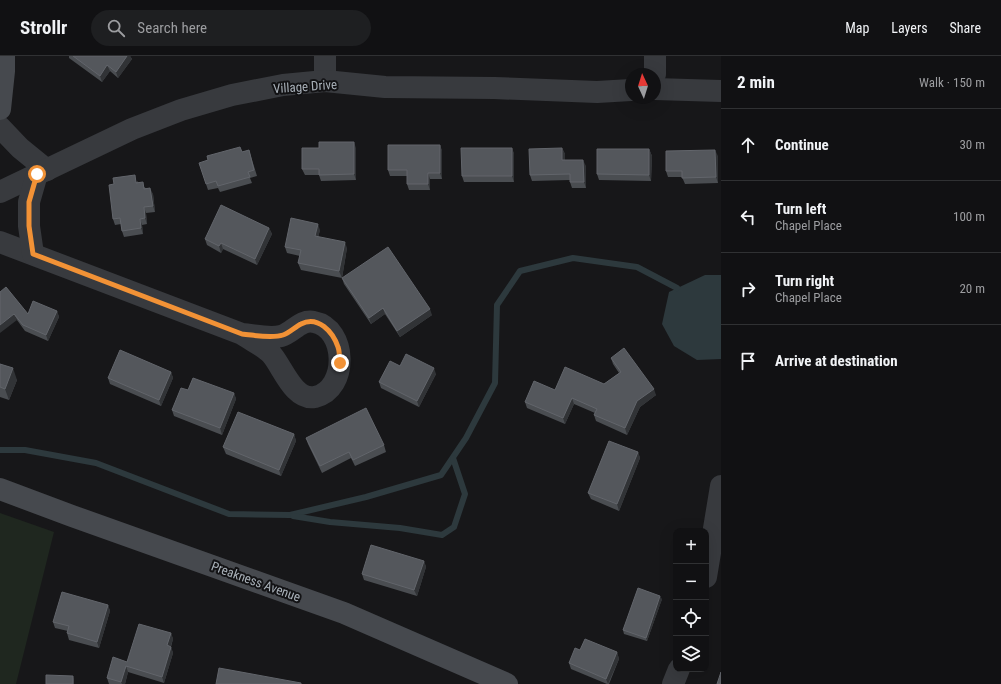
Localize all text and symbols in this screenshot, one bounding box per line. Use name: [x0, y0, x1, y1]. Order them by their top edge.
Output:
search box: [91, 10, 371, 46]
text: Strollr: [20, 16, 67, 39]
icon: search: [105, 17, 127, 39]
text: Search here: [137, 19, 207, 37]
text: Map: [845, 20, 869, 36]
text: Layers: [891, 20, 928, 36]
text: Share: [950, 20, 981, 36]
north arrow: [625, 68, 661, 104]
text: 2 min: [737, 72, 775, 92]
text: Walk · 150 m: [919, 75, 985, 90]
street label: Village Drive: [273, 77, 337, 96]
icon: ahead: [737, 134, 759, 156]
text: Continue: [775, 136, 829, 154]
text: 30 m: [959, 137, 985, 152]
route start: [28, 165, 46, 183]
text: Turn left: [775, 200, 826, 218]
icon: left: [737, 206, 759, 228]
text: 100 m: [953, 209, 985, 224]
text: Chapel Place: [775, 218, 842, 233]
text: Turn right: [775, 272, 834, 290]
icon: right: [737, 278, 759, 300]
text: 20 m: [959, 281, 985, 296]
text: Chapel Place: [775, 290, 842, 305]
icon: arrive: [737, 350, 759, 372]
text: Arrive at destination: [775, 352, 898, 370]
route end: [331, 354, 349, 372]
map controls: [673, 528, 709, 672]
button: +: [673, 528, 709, 564]
street label: Preakness Avenue: [209, 558, 303, 605]
button: −: [673, 564, 709, 600]
button: locate: [673, 600, 709, 636]
button: layers: [673, 636, 709, 672]

